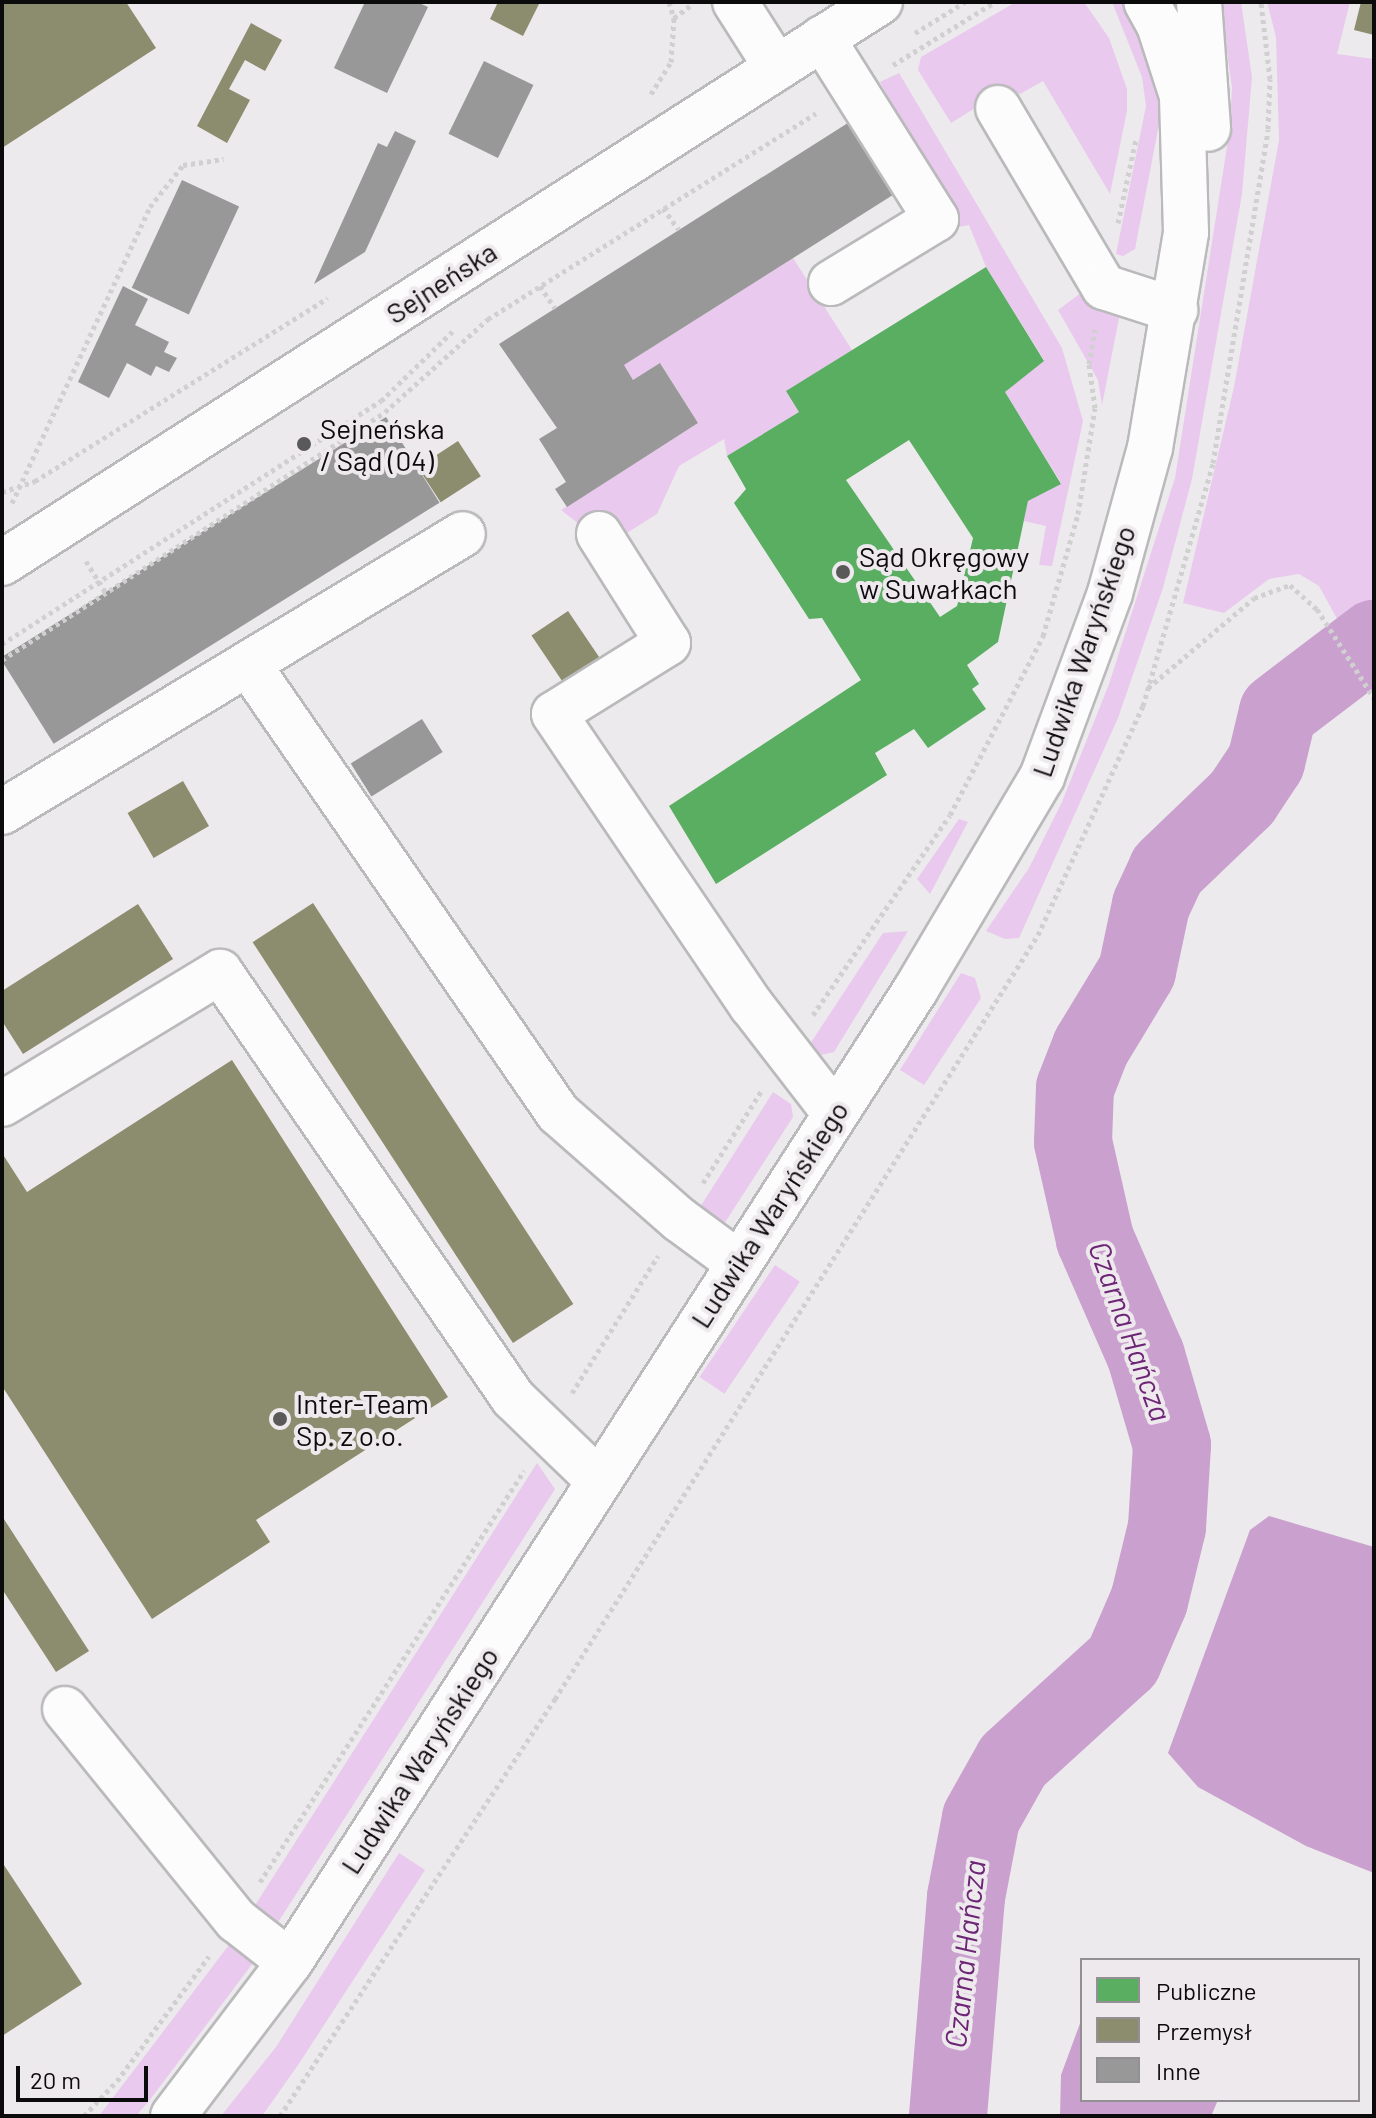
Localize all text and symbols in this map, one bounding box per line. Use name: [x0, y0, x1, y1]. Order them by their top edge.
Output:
street label: Sejneńska: [380, 234, 502, 330]
place label: Sejneńska / Sąd (04): [320, 411, 445, 477]
marker: Sejneńska / Sąd (04): [295, 435, 313, 453]
street label: Ludwika Waryńskiego: [1024, 521, 1142, 781]
place label: Sąd Okręgowy w Suwałkach: [859, 539, 1029, 605]
marker: Sąd Okręgowy w Suwałkach: [834, 563, 852, 581]
street label: Ludwika Waryńskiego: [683, 1094, 855, 1334]
water label: Czarna Hańcza: [1082, 1236, 1180, 1426]
place label: Inter-Team Sp. z o.o.: [296, 1386, 429, 1452]
marker: Inter-Team Sp. z o.o.: [271, 1410, 289, 1428]
street label: Ludwika Waryńskiego: [333, 1640, 505, 1880]
water label: Czarna Hańcza: [936, 1858, 992, 2050]
legend: [1080, 1958, 1360, 2102]
text: Publiczne: [1156, 1976, 1257, 2005]
text: Przemysł: [1156, 2016, 1252, 2045]
scale bar: [20, 2050, 152, 2100]
text: Inne: [1156, 2056, 1201, 2085]
text: 20 m: [30, 2065, 81, 2094]

